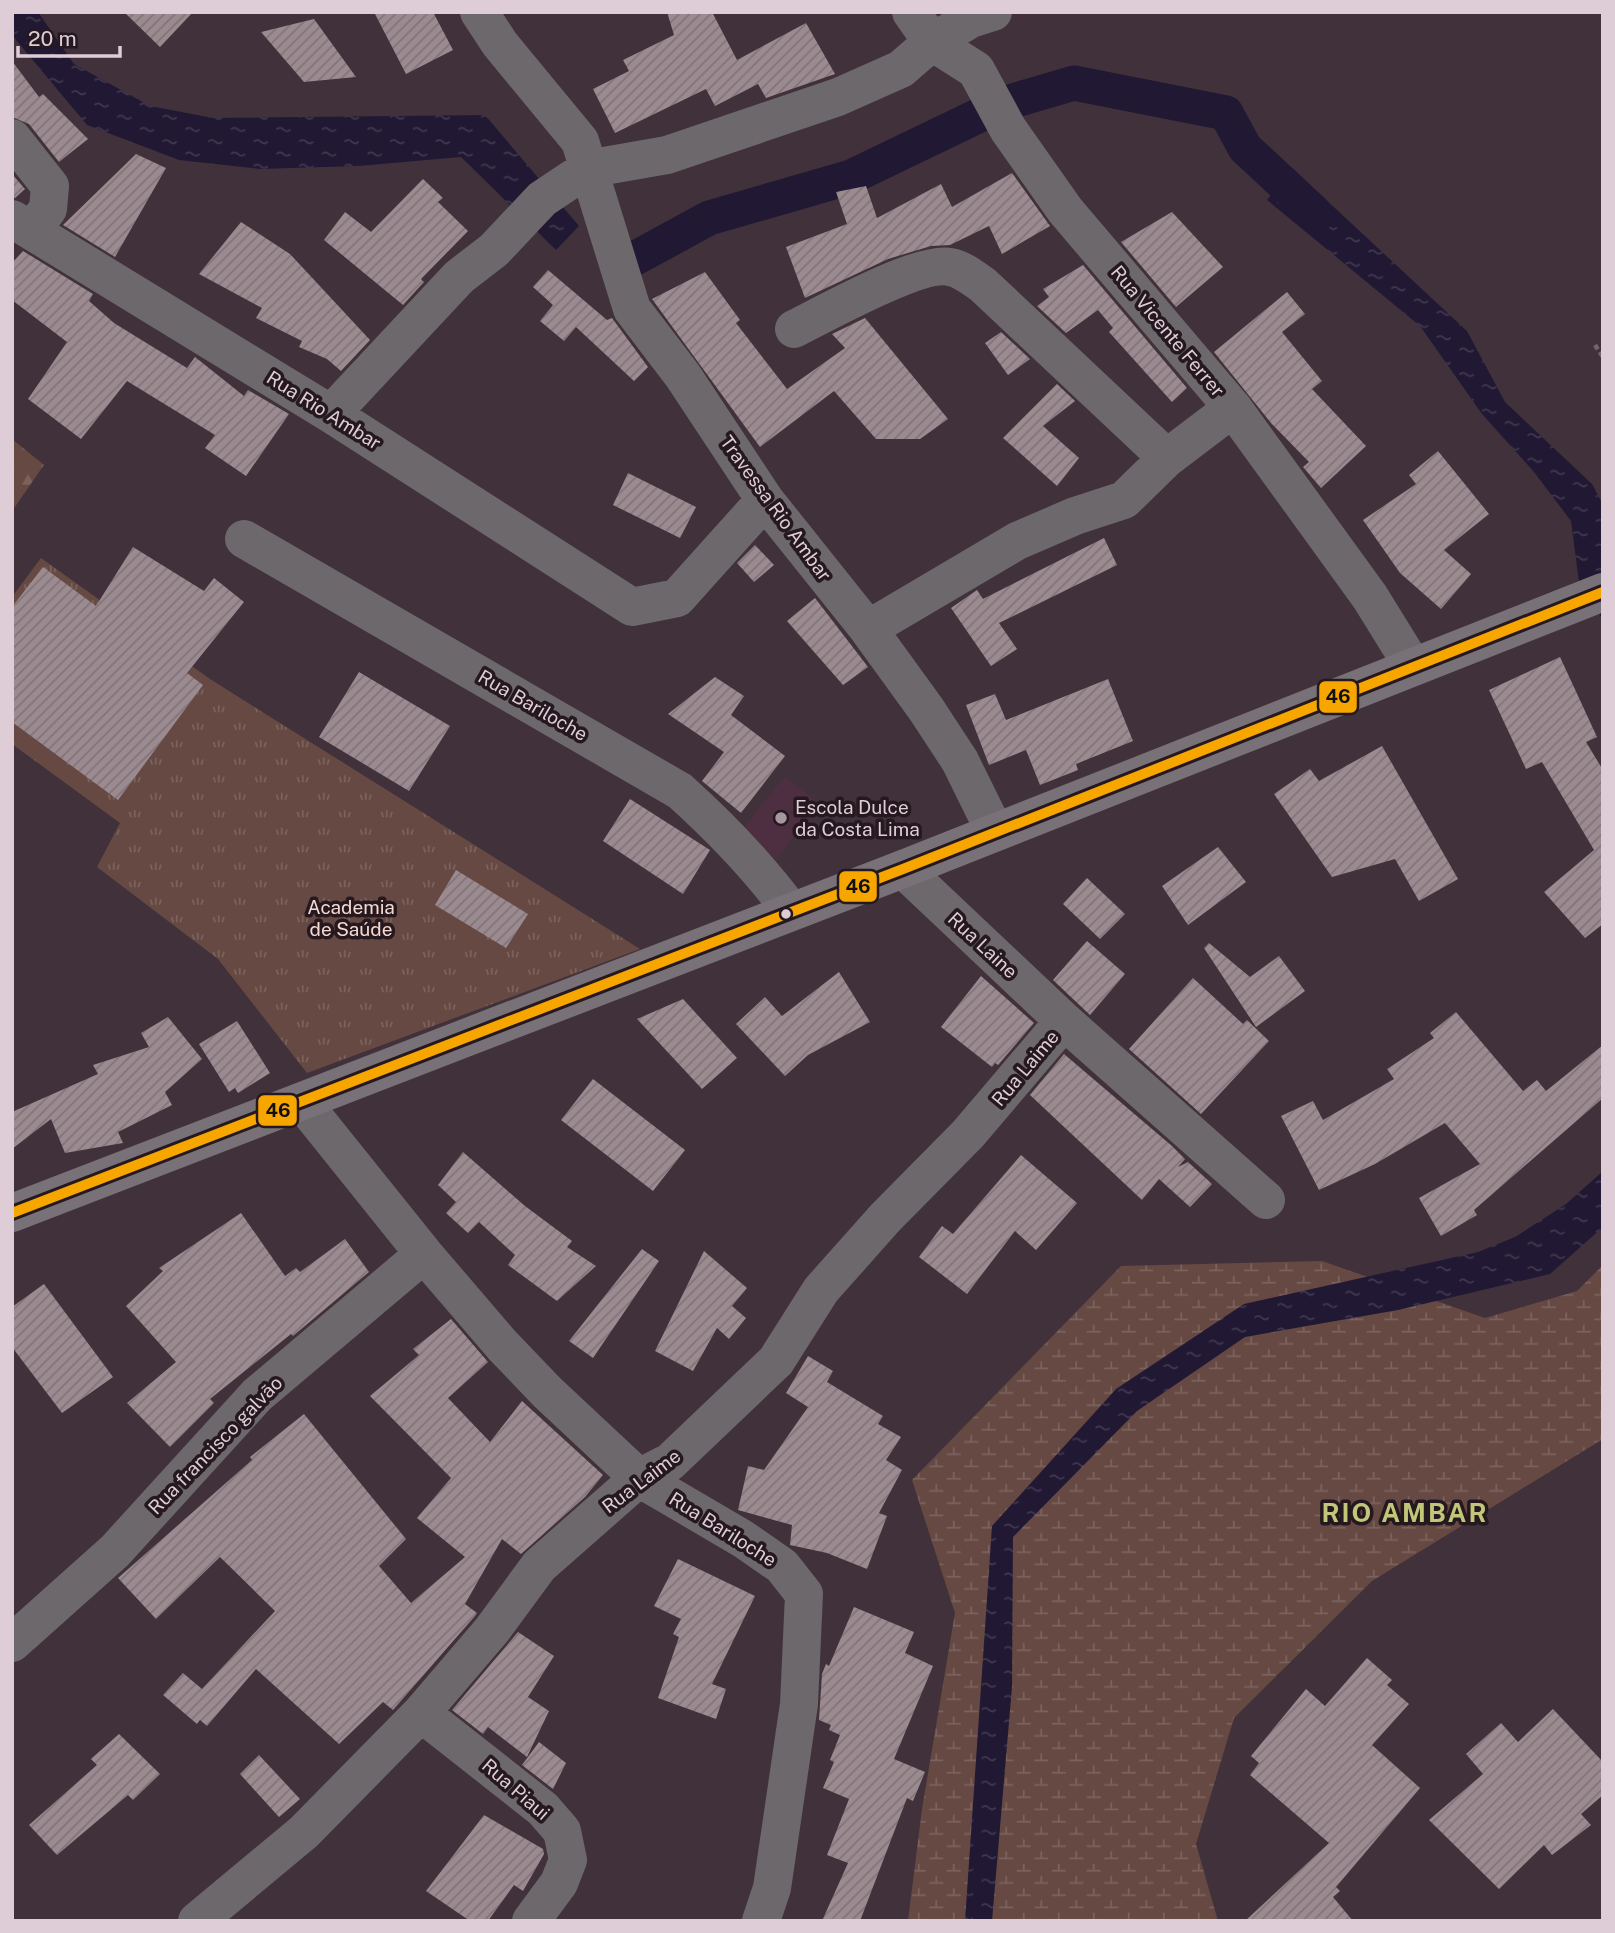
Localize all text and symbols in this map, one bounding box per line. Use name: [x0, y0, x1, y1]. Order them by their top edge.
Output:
scale bar: [18, 14, 119, 58]
text: 20 m: [28, 26, 77, 51]
street label: Rua Vicente Ferrer: [1107, 261, 1229, 401]
street label: Rua Rio Ambar: [263, 366, 385, 454]
street label: Travessa Rio Ambar: [716, 431, 836, 585]
street label: Rua Bariloche: [475, 665, 591, 745]
line badge: 46: [1318, 680, 1358, 714]
text: 46: [1325, 685, 1351, 707]
place label: Escola Dulce da Costa Lima: [795, 796, 920, 840]
marker: Escola Dulce da Costa Lima: [773, 810, 789, 826]
line badge: 46: [838, 870, 878, 903]
text: 46: [845, 875, 871, 897]
park label: Academia de Saúde: [307, 896, 395, 940]
unlabelled marker: [779, 907, 793, 921]
street label: Rua Laine: [944, 907, 1022, 983]
street label: Rua Laime: [987, 1026, 1063, 1110]
line badge: 46: [257, 1094, 298, 1127]
text: 46: [265, 1099, 291, 1121]
street label: Rua francisco galvão: [144, 1372, 286, 1518]
street label: Rua Laime: [598, 1445, 684, 1517]
street label: Rua Bariloche: [665, 1487, 781, 1571]
district label: RIO AMBAR: [1322, 1497, 1489, 1528]
street label: Rua Piaui: [478, 1754, 554, 1824]

